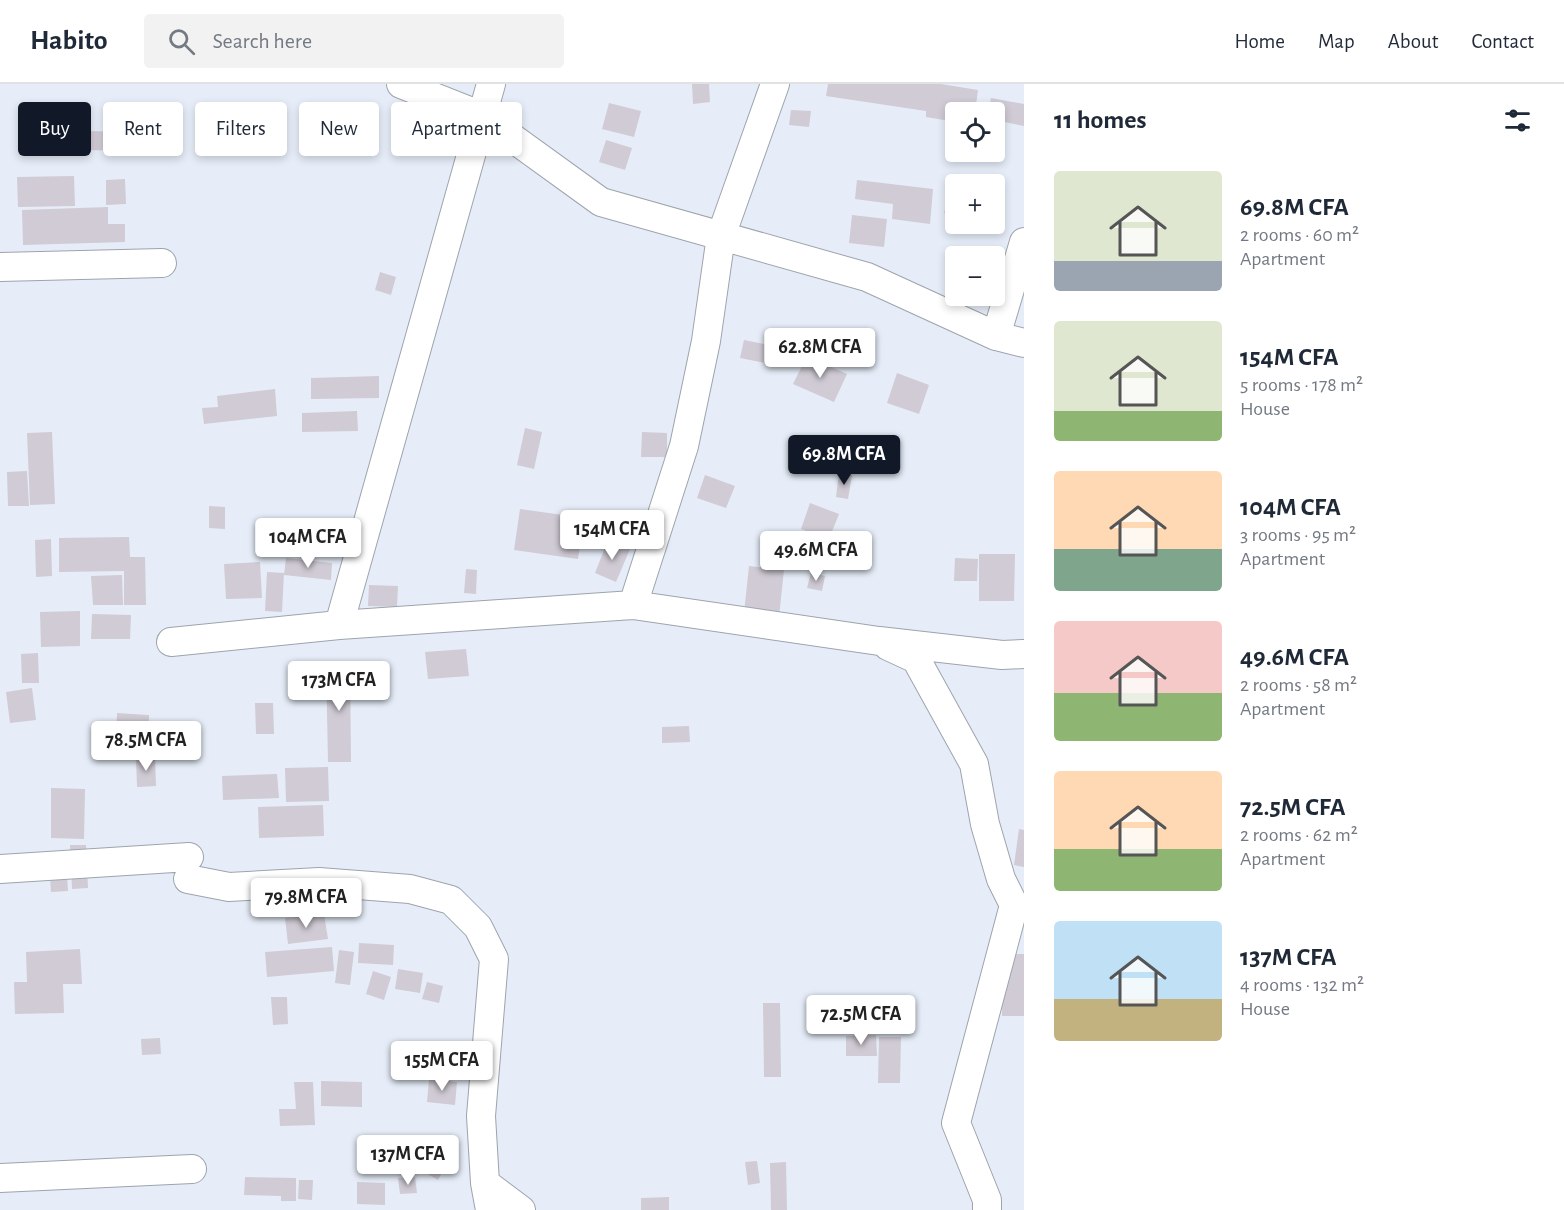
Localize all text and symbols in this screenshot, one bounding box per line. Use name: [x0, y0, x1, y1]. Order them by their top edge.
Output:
search box: [144, 14, 564, 68]
icon: search: [165, 25, 198, 58]
text: Habito: [30, 27, 108, 55]
text: Search here: [213, 30, 312, 52]
text: Home: [1234, 31, 1285, 52]
text: Map: [1318, 31, 1355, 52]
text: About: [1388, 31, 1438, 52]
text: Contact: [1471, 31, 1534, 52]
chip: Buy: [18, 102, 91, 156]
chip: Rent: [103, 102, 183, 156]
chip: Filters: [195, 102, 287, 156]
chip: New: [299, 102, 379, 156]
chip: Apartment: [391, 102, 522, 156]
map controls: [945, 102, 1005, 306]
button: locate: [945, 102, 1005, 162]
icon: filters: [1501, 104, 1534, 137]
text: 11 homes: [1054, 107, 1146, 133]
button: +: [945, 174, 1005, 234]
text: 69.8M CFA: [1240, 194, 1349, 220]
icon: home: [1102, 195, 1174, 267]
text: 2 rooms · 60 m²: [1240, 225, 1359, 245]
button: −: [945, 246, 1005, 306]
text: Apartment: [1240, 249, 1325, 269]
pin: 62.8M CFA: [751, 328, 889, 379]
text: 62.8M CFA: [778, 337, 862, 357]
text: 154M CFA: [1240, 344, 1339, 370]
icon: home: [1102, 345, 1174, 417]
text: 5 rooms · 178 m²: [1240, 375, 1363, 395]
text: House: [1240, 399, 1290, 419]
pin: 69.8M CFA: [775, 435, 913, 486]
text: 69.8M CFA: [802, 444, 886, 464]
text: 104M CFA: [1240, 494, 1341, 520]
icon: home: [1102, 495, 1174, 567]
pin: 154M CFA: [550, 510, 674, 561]
pin: 104M CFA: [246, 518, 370, 569]
text: 154M CFA: [574, 519, 650, 539]
text: 3 rooms · 95 m²: [1240, 525, 1356, 545]
text: 104M CFA: [269, 527, 347, 547]
pin: 49.6M CFA: [747, 531, 885, 582]
text: 49.6M CFA: [774, 540, 858, 560]
text: Apartment: [1240, 549, 1325, 569]
text: 49.6M CFA: [1240, 644, 1349, 670]
icon: home: [1102, 645, 1174, 717]
pin: 173M CFA: [277, 661, 401, 712]
text: 173M CFA: [302, 670, 376, 690]
text: 2 rooms · 58 m²: [1240, 675, 1357, 695]
text: Apartment: [1240, 699, 1325, 719]
pin: 78.5M CFA: [77, 721, 215, 772]
text: 78.5M CFA: [105, 730, 187, 750]
text: 72.5M CFA: [1240, 794, 1346, 820]
icon: home: [1102, 795, 1174, 867]
text: 2 rooms · 62 m²: [1240, 825, 1358, 845]
text: Apartment: [1240, 849, 1325, 869]
pin: 79.8M CFA: [237, 878, 375, 929]
text: 79.8M CFA: [265, 887, 347, 907]
text: 137M CFA: [1240, 944, 1337, 970]
icon: home: [1102, 945, 1174, 1017]
text: 4 rooms · 132 m²: [1240, 975, 1364, 995]
pin: 72.5M CFA: [792, 995, 930, 1046]
text: House: [1240, 999, 1290, 1019]
text: 72.5M CFA: [820, 1004, 902, 1024]
pin: 155M CFA: [380, 1041, 504, 1092]
text: 155M CFA: [405, 1050, 479, 1070]
pin: 137M CFA: [346, 1135, 470, 1186]
text: 137M CFA: [371, 1144, 445, 1164]

